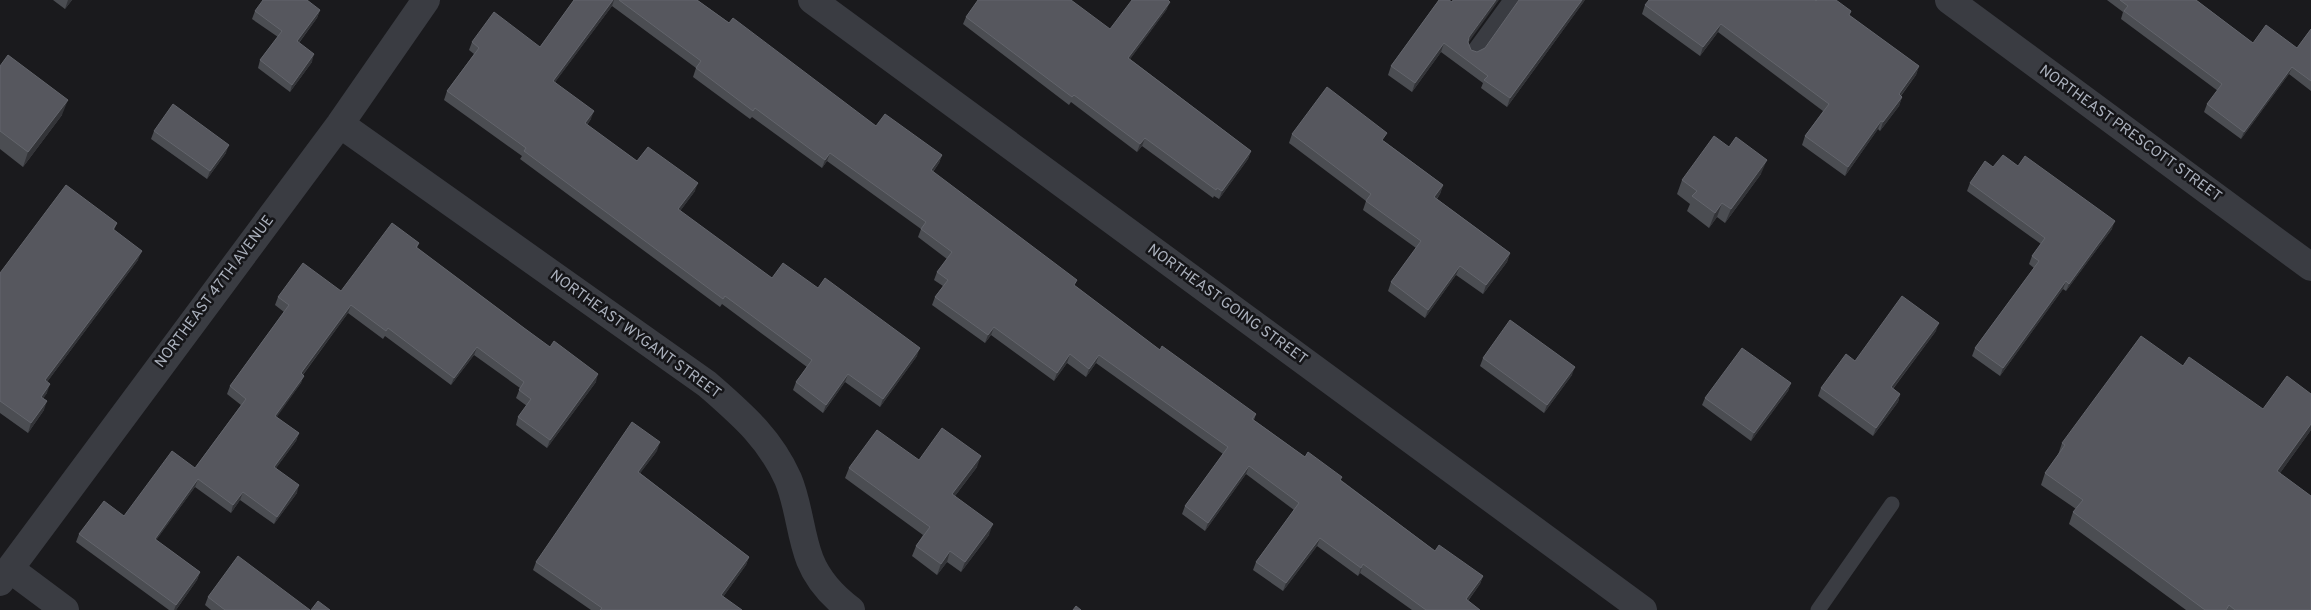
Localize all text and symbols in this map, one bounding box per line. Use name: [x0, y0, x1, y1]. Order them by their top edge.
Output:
street label: NORTHEAST PRESCOTT STREET: [2035, 61, 2225, 207]
street label: NORTHEAST 47TH AVENUE: [151, 212, 279, 372]
street label: NORTHEAST GOING STREET: [1143, 240, 1311, 370]
street label: NORTHEAST WYGANT STREET: [546, 267, 724, 403]

